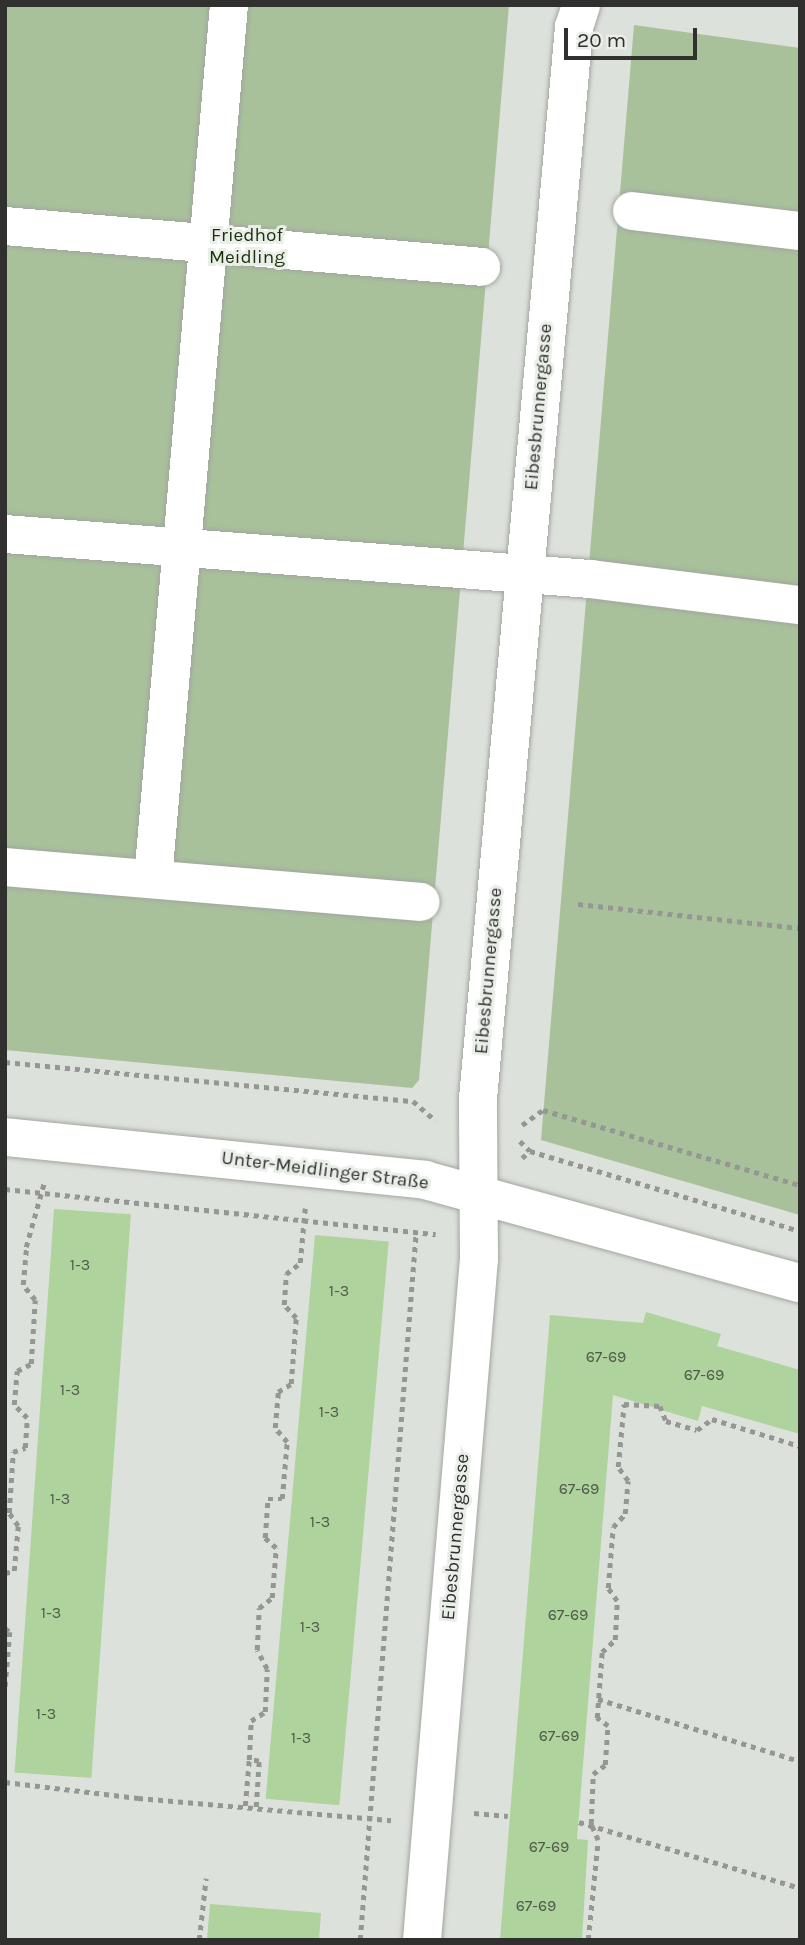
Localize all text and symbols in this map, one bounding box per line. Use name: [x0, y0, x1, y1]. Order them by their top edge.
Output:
scale bar: [567, 14, 700, 58]
text: 20 m: [577, 28, 626, 52]
park label: Friedhof Meidling: [209, 225, 285, 269]
street label: Eibesbrunnergasse: [520, 323, 558, 491]
street label: Eibesbrunnergasse: [470, 887, 508, 1055]
street label: Unter-Meidlinger Straße: [220, 1147, 430, 1195]
house number: 1-3: [70, 1255, 90, 1275]
house number: 1-3: [329, 1281, 349, 1301]
house number: 67-69: [586, 1347, 626, 1367]
house number: 67-69: [684, 1365, 724, 1385]
house number: 1-3: [60, 1380, 80, 1400]
house number: 1-3: [319, 1402, 339, 1422]
street label: Eibesbrunnergasse: [437, 1453, 475, 1621]
house number: 67-69: [559, 1479, 599, 1499]
house number: 1-3: [50, 1489, 70, 1509]
house number: 1-3: [310, 1512, 330, 1532]
house number: 1-3: [41, 1603, 61, 1623]
house number: 67-69: [548, 1605, 588, 1625]
house number: 1-3: [300, 1617, 320, 1637]
house number: 1-3: [36, 1704, 56, 1724]
house number: 67-69: [539, 1726, 579, 1746]
house number: 1-3: [291, 1728, 311, 1748]
house number: 67-69: [529, 1837, 569, 1857]
house number: 67-69: [516, 1896, 556, 1916]

